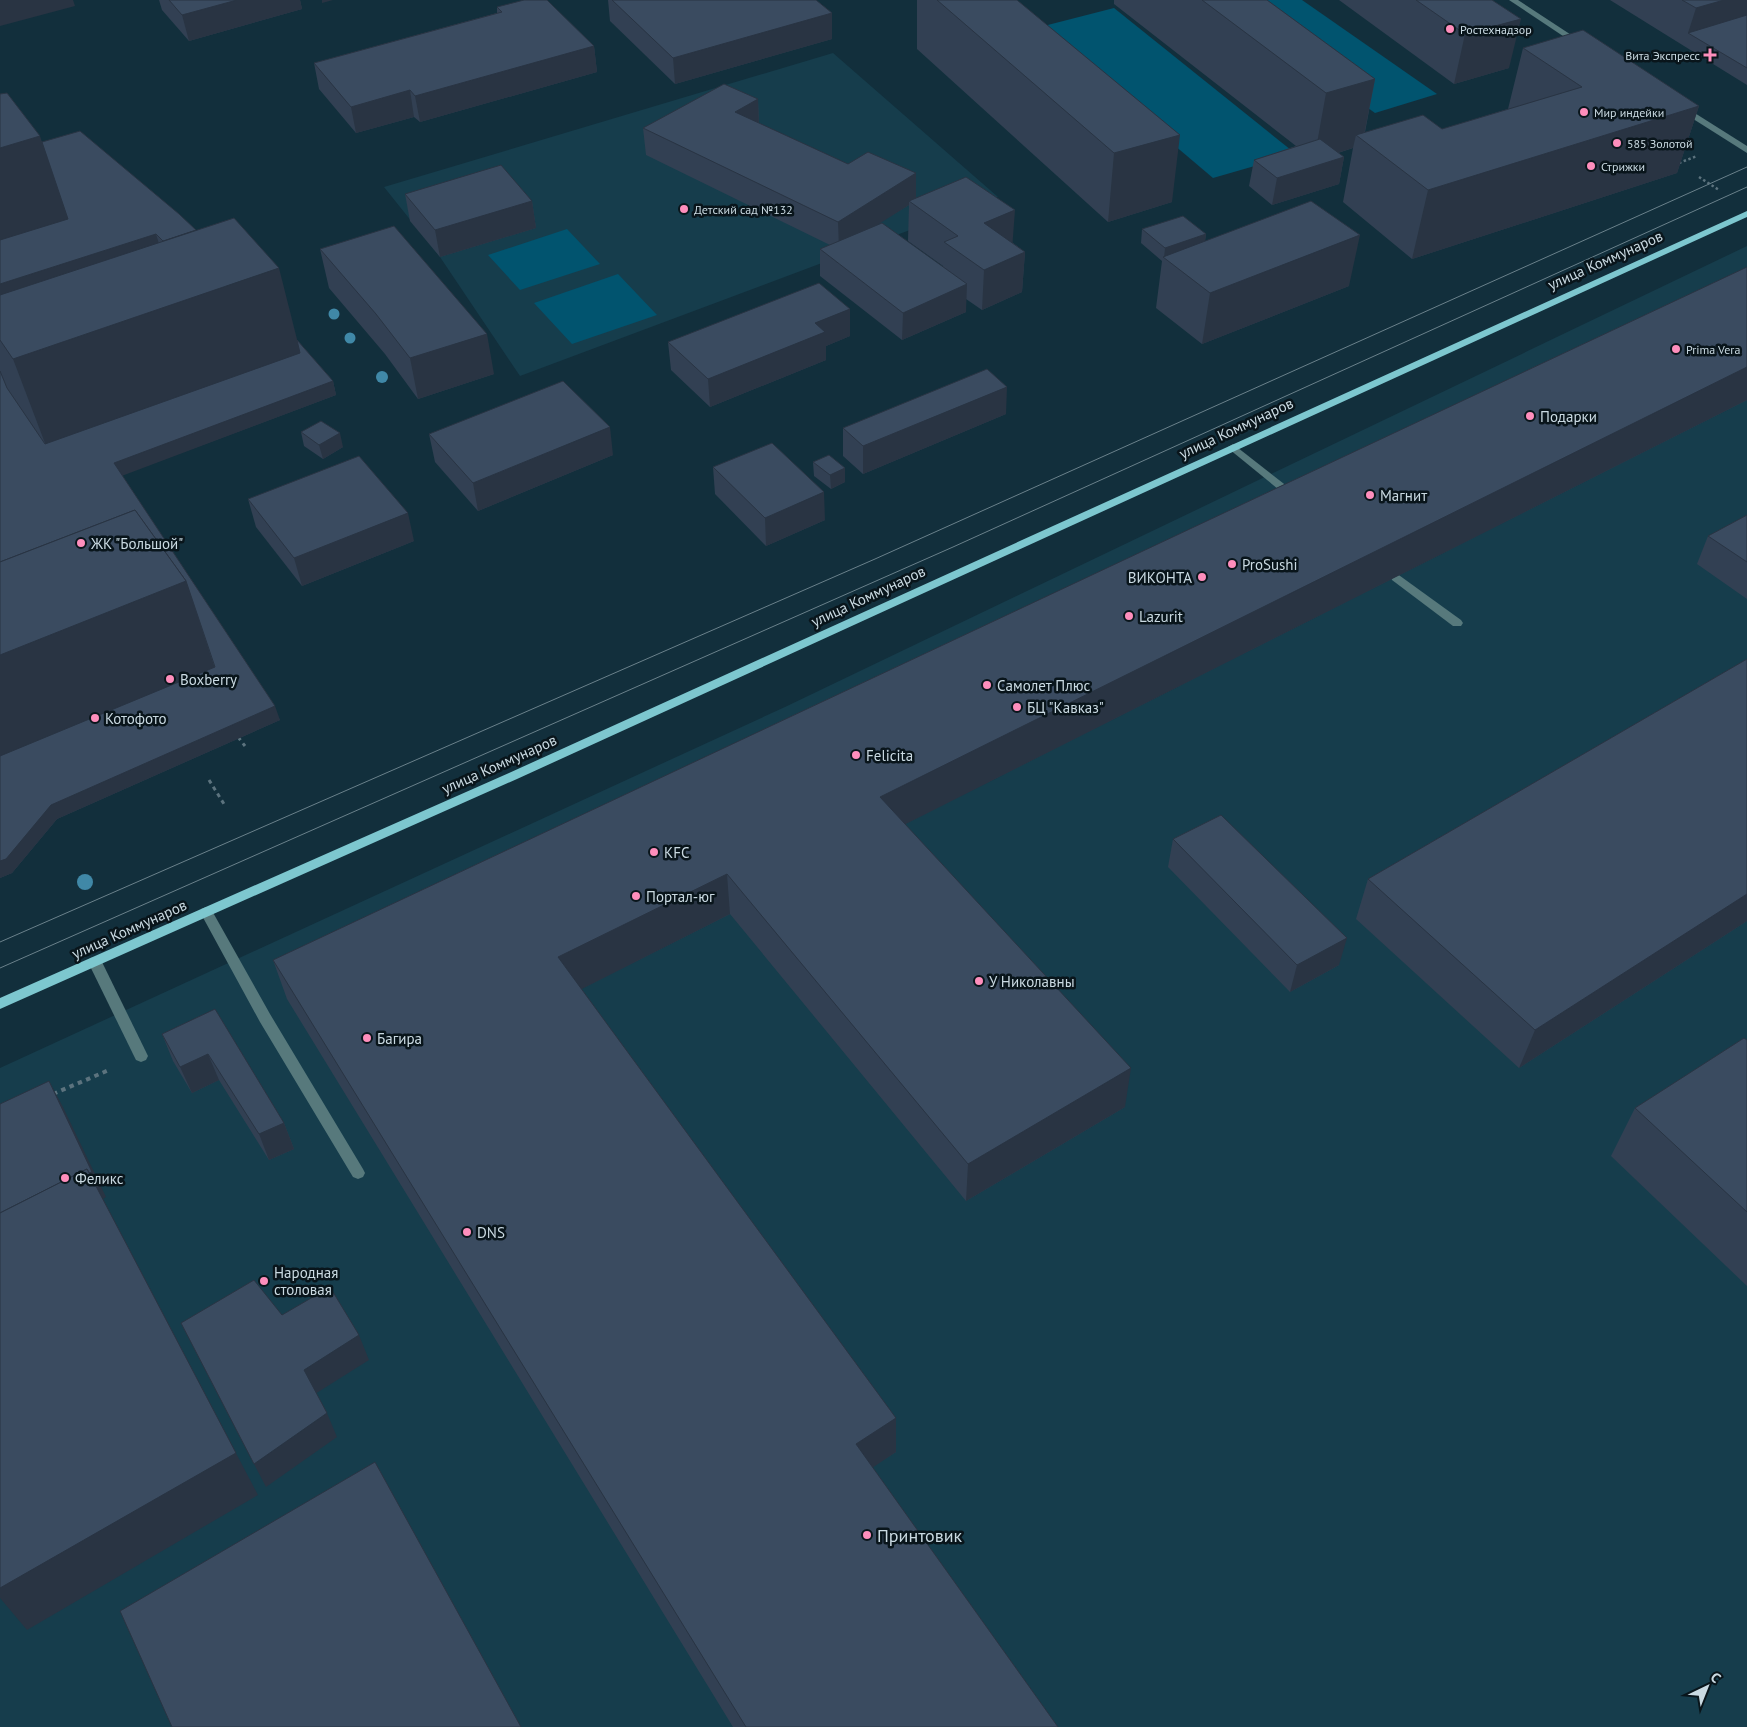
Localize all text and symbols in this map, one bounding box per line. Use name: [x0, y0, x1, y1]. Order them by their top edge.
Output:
place label: Ростехнадзор: [1460, 22, 1532, 37]
marker: Ростехнадзор: [1444, 23, 1456, 35]
place label: Вита Экспресс: [1625, 48, 1701, 63]
marker: Вита Экспресс: [1704, 49, 1716, 61]
place label: Мир индейки: [1594, 105, 1664, 120]
marker: Мир индейки: [1578, 106, 1590, 118]
place label: 585 Золотой: [1627, 136, 1693, 151]
marker: 585 Золотой: [1611, 137, 1623, 149]
place label: Стрижки: [1601, 159, 1645, 174]
marker: Стрижки: [1585, 160, 1597, 172]
place label: Детский сад №132: [694, 202, 793, 217]
marker: Детский сад №132: [678, 203, 690, 215]
street label: улица Коммунаров: [1545, 226, 1665, 294]
place label: Prima Vera: [1686, 342, 1740, 357]
marker: Prima Vera: [1670, 343, 1682, 355]
street label: улица Коммунаров: [1176, 393, 1296, 463]
place label: Подарки: [1540, 407, 1597, 426]
marker: Подарки: [1524, 410, 1536, 422]
place label: Магнит: [1380, 486, 1427, 505]
marker: Магнит: [1364, 489, 1376, 501]
place label: ЖК "Большой": [90, 534, 183, 553]
marker: ЖК "Большой": [75, 537, 87, 549]
place label: ProSushi: [1242, 555, 1298, 574]
marker: ProSushi: [1226, 558, 1238, 570]
street label: улица Коммунаров: [808, 561, 928, 631]
place label: ВИКОНТА: [1128, 568, 1192, 587]
marker: ВИКОНТА: [1196, 571, 1208, 583]
place label: Lazurit: [1139, 607, 1183, 626]
marker: Lazurit: [1123, 610, 1135, 622]
place label: Boxberry: [180, 670, 237, 689]
marker: Boxberry: [164, 673, 176, 685]
place label: Самолет Плюс: [997, 676, 1091, 695]
marker: Самолет Плюс: [981, 679, 993, 691]
place label: БЦ "Кавказ": [1027, 698, 1104, 717]
marker: БЦ "Кавказ": [1011, 701, 1023, 713]
place label: Котофото: [105, 709, 167, 728]
marker: Котофото: [89, 712, 101, 724]
street label: улица Коммунаров: [439, 730, 559, 798]
place label: Felicita: [866, 746, 913, 765]
marker: Felicita: [850, 749, 862, 761]
place label: KFC: [664, 843, 689, 862]
marker: KFC: [648, 846, 660, 858]
place label: Портал-юг: [646, 887, 715, 906]
marker: Портал-юг: [630, 890, 642, 902]
street label: улица Коммунаров: [69, 895, 189, 963]
place label: У Николавны: [989, 972, 1075, 991]
marker: У Николавны: [973, 975, 985, 987]
place label: Багира: [377, 1029, 422, 1048]
marker: Багира: [361, 1032, 373, 1044]
place label: Феликс: [75, 1169, 124, 1188]
marker: Феликс: [59, 1172, 71, 1184]
place label: DNS: [477, 1223, 505, 1242]
marker: DNS: [461, 1226, 473, 1238]
place label: Народная столовая: [274, 1263, 338, 1299]
marker: Народная столовая: [258, 1275, 270, 1287]
place label: Принтовик: [877, 1524, 962, 1547]
marker: Принтовик: [861, 1529, 873, 1541]
north arrow: [1682, 1662, 1732, 1712]
text: С: [1707, 1668, 1725, 1687]

